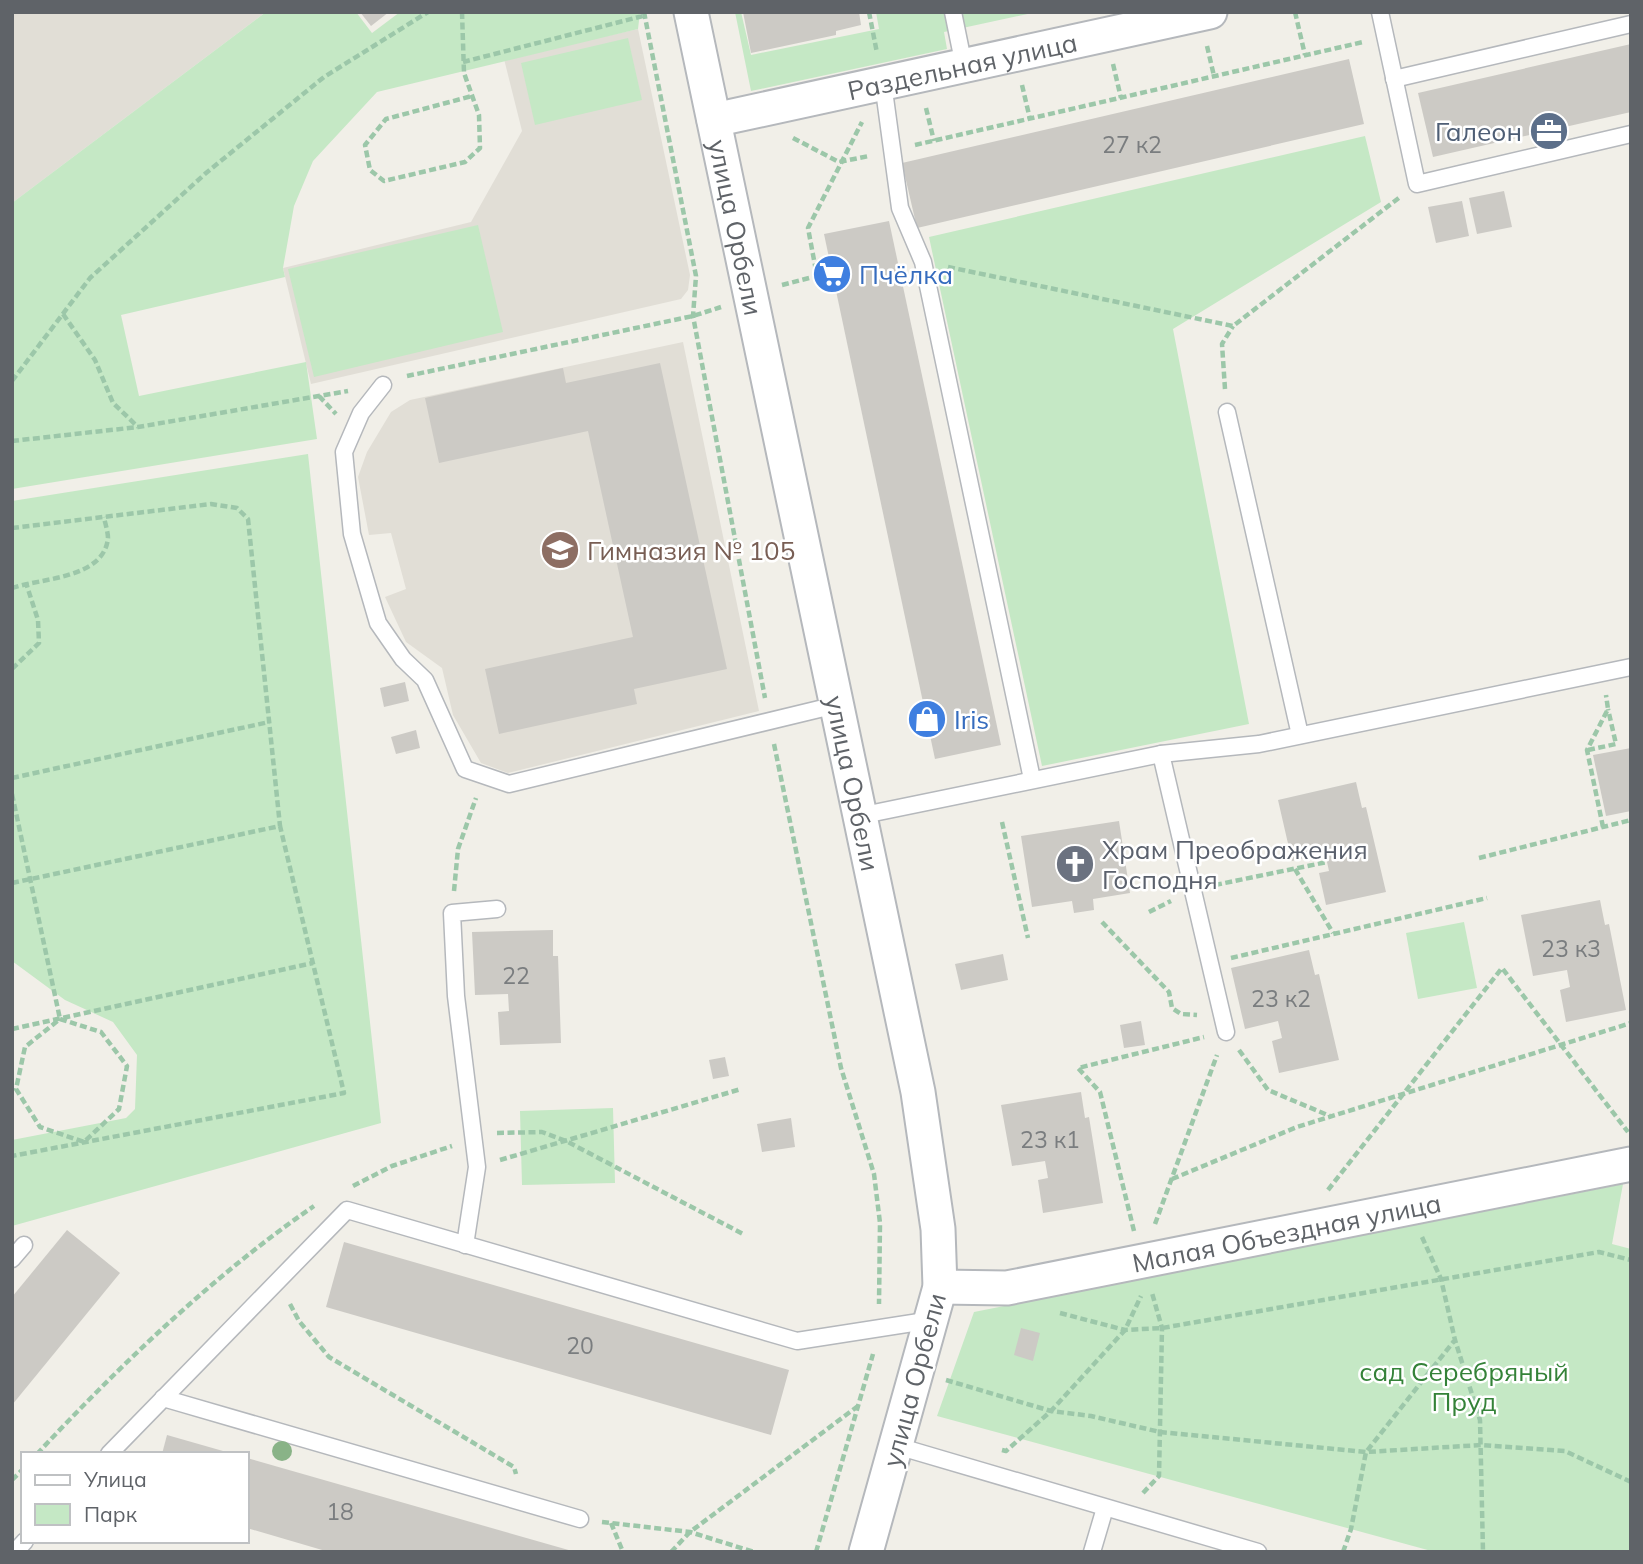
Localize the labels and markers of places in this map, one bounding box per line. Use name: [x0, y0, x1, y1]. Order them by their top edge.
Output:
office icon: Галеон: [1528, 110, 1570, 152]
place label: Галеон: [1435, 115, 1522, 148]
supermarket icon: Пчёлка: [811, 253, 853, 295]
place label: Пчёлка: [859, 258, 953, 291]
school or university icon: Гимназия № 105: [539, 529, 581, 571]
place label: Гимназия № 105: [587, 534, 795, 567]
shop icon: Iris: [906, 698, 948, 740]
place label: Iris: [954, 703, 989, 736]
place label: Храм Преображения Господня: [1102, 833, 1368, 896]
church icon: Храм Преображения Господня: [1054, 843, 1096, 885]

